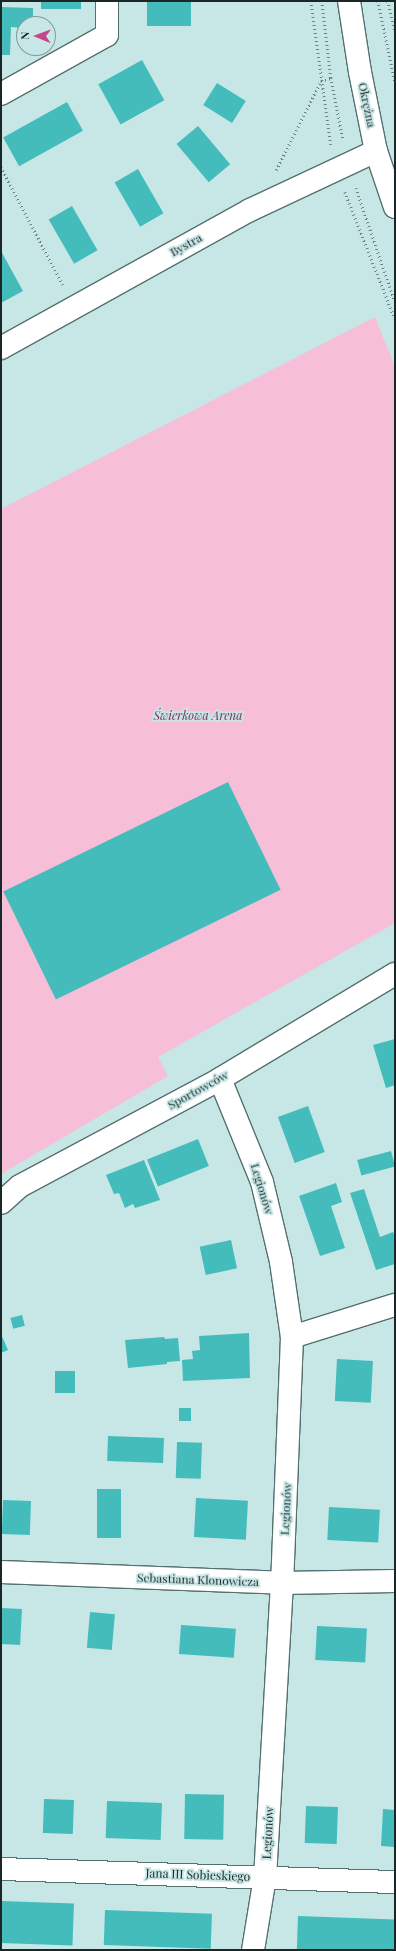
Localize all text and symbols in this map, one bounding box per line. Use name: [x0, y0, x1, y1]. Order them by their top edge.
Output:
north arrow: [16, 16, 56, 56]
text: N: [17, 32, 32, 40]
street label: Okrężna: [355, 81, 379, 129]
street label: Bystra: [168, 230, 204, 260]
park label: Świerkowa Arena: [153, 709, 243, 723]
street label: Sportowców: [165, 1068, 231, 1112]
street label: Legionów: [247, 1162, 277, 1216]
street label: Legionów: [277, 1482, 295, 1536]
street label: Sebastiana Klonowicza: [137, 1571, 259, 1589]
street label: Legionów: [259, 1806, 277, 1860]
street label: Jana III Sobieskiego: [145, 1866, 251, 1884]

